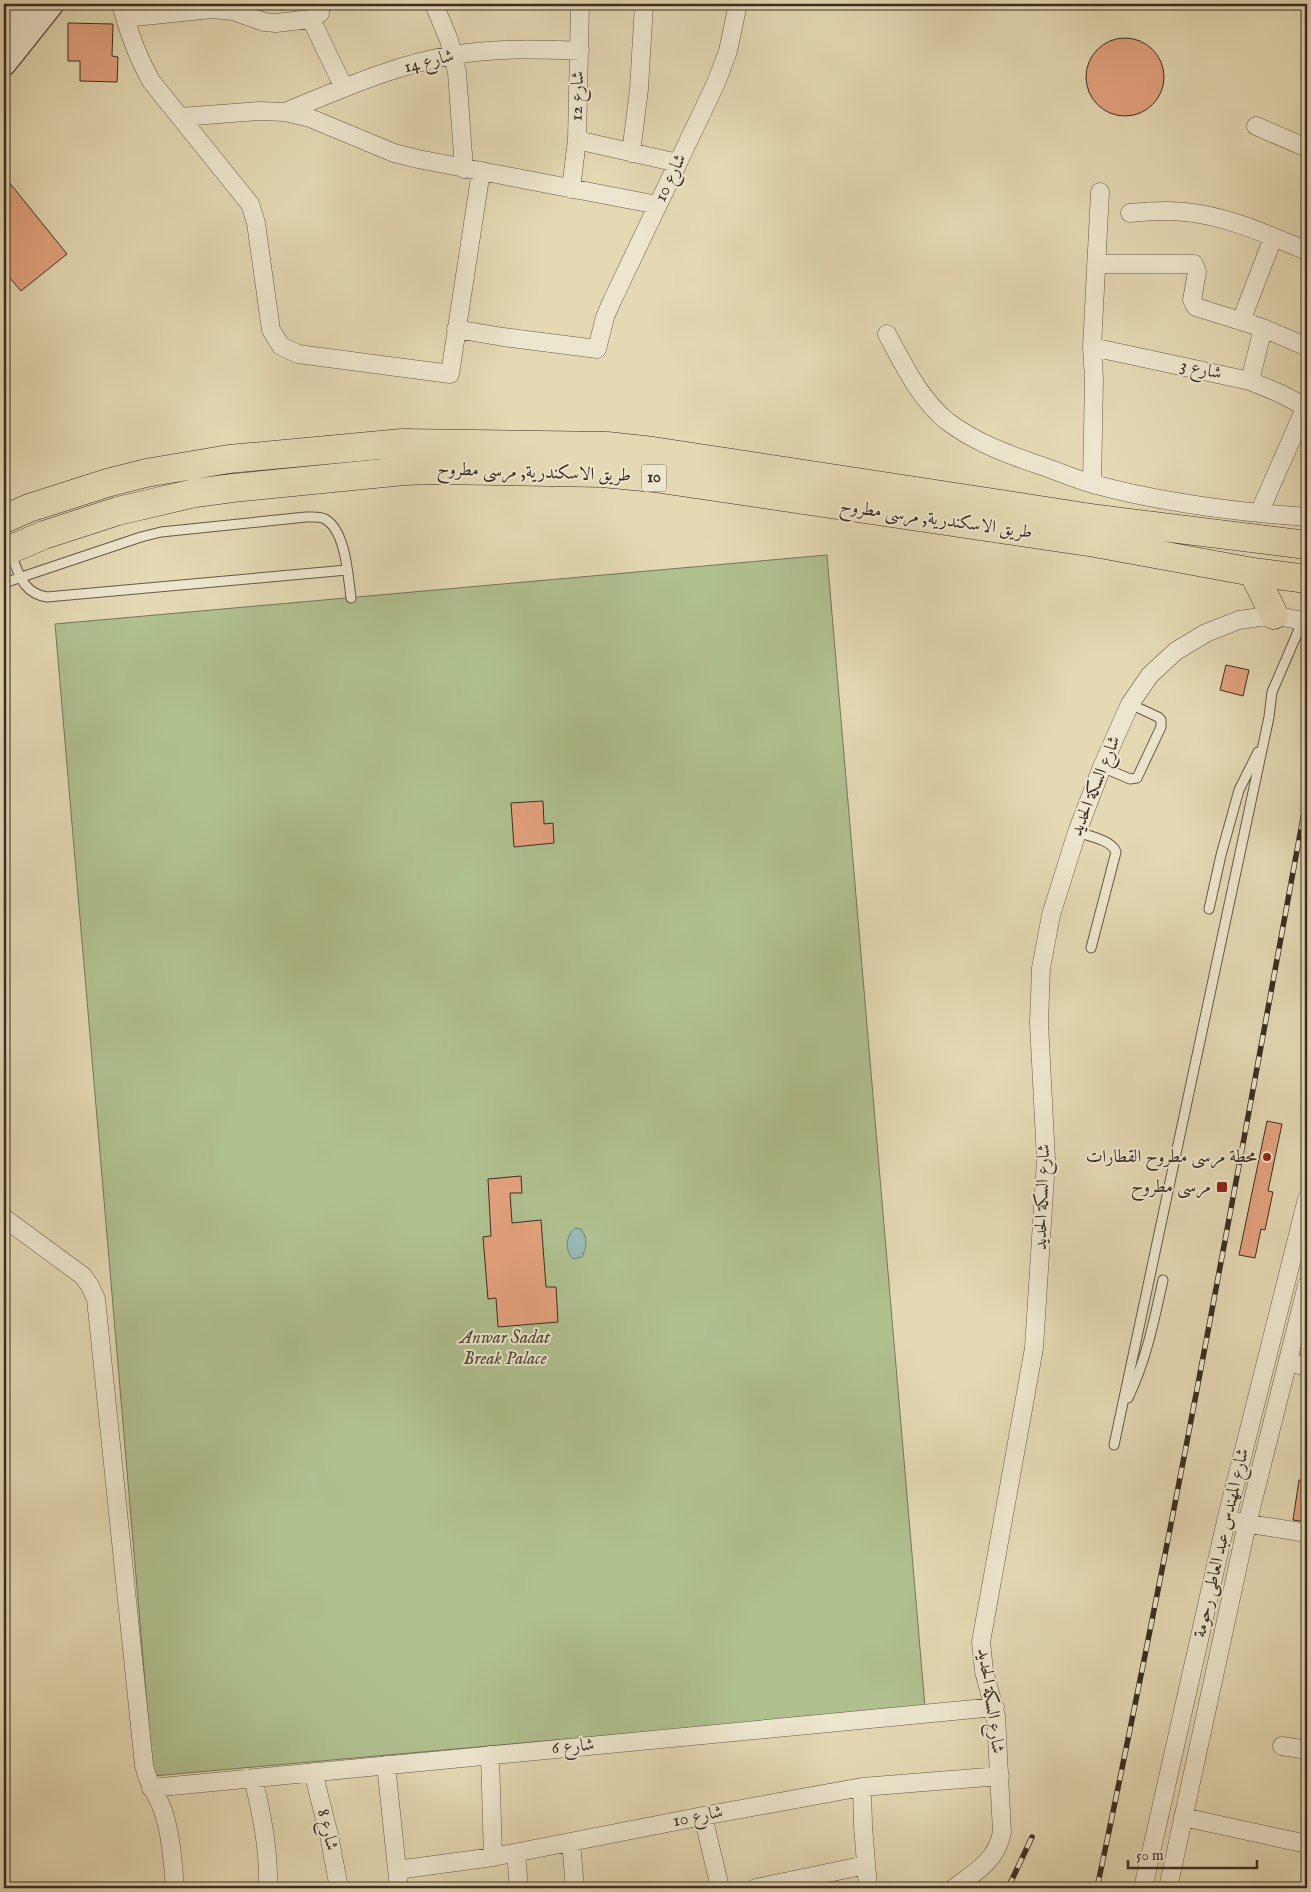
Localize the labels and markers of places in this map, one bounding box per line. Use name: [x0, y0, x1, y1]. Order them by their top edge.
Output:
place label: محطة مرسى مطروح القطارات: [1086, 1146, 1257, 1172]
marker: محطة مرسى مطروح القطارات: [1261, 1151, 1273, 1163]
place label: مرسى مطروح: [1131, 1176, 1211, 1202]
marker: مرسى مطروح: [1215, 1180, 1229, 1194]

